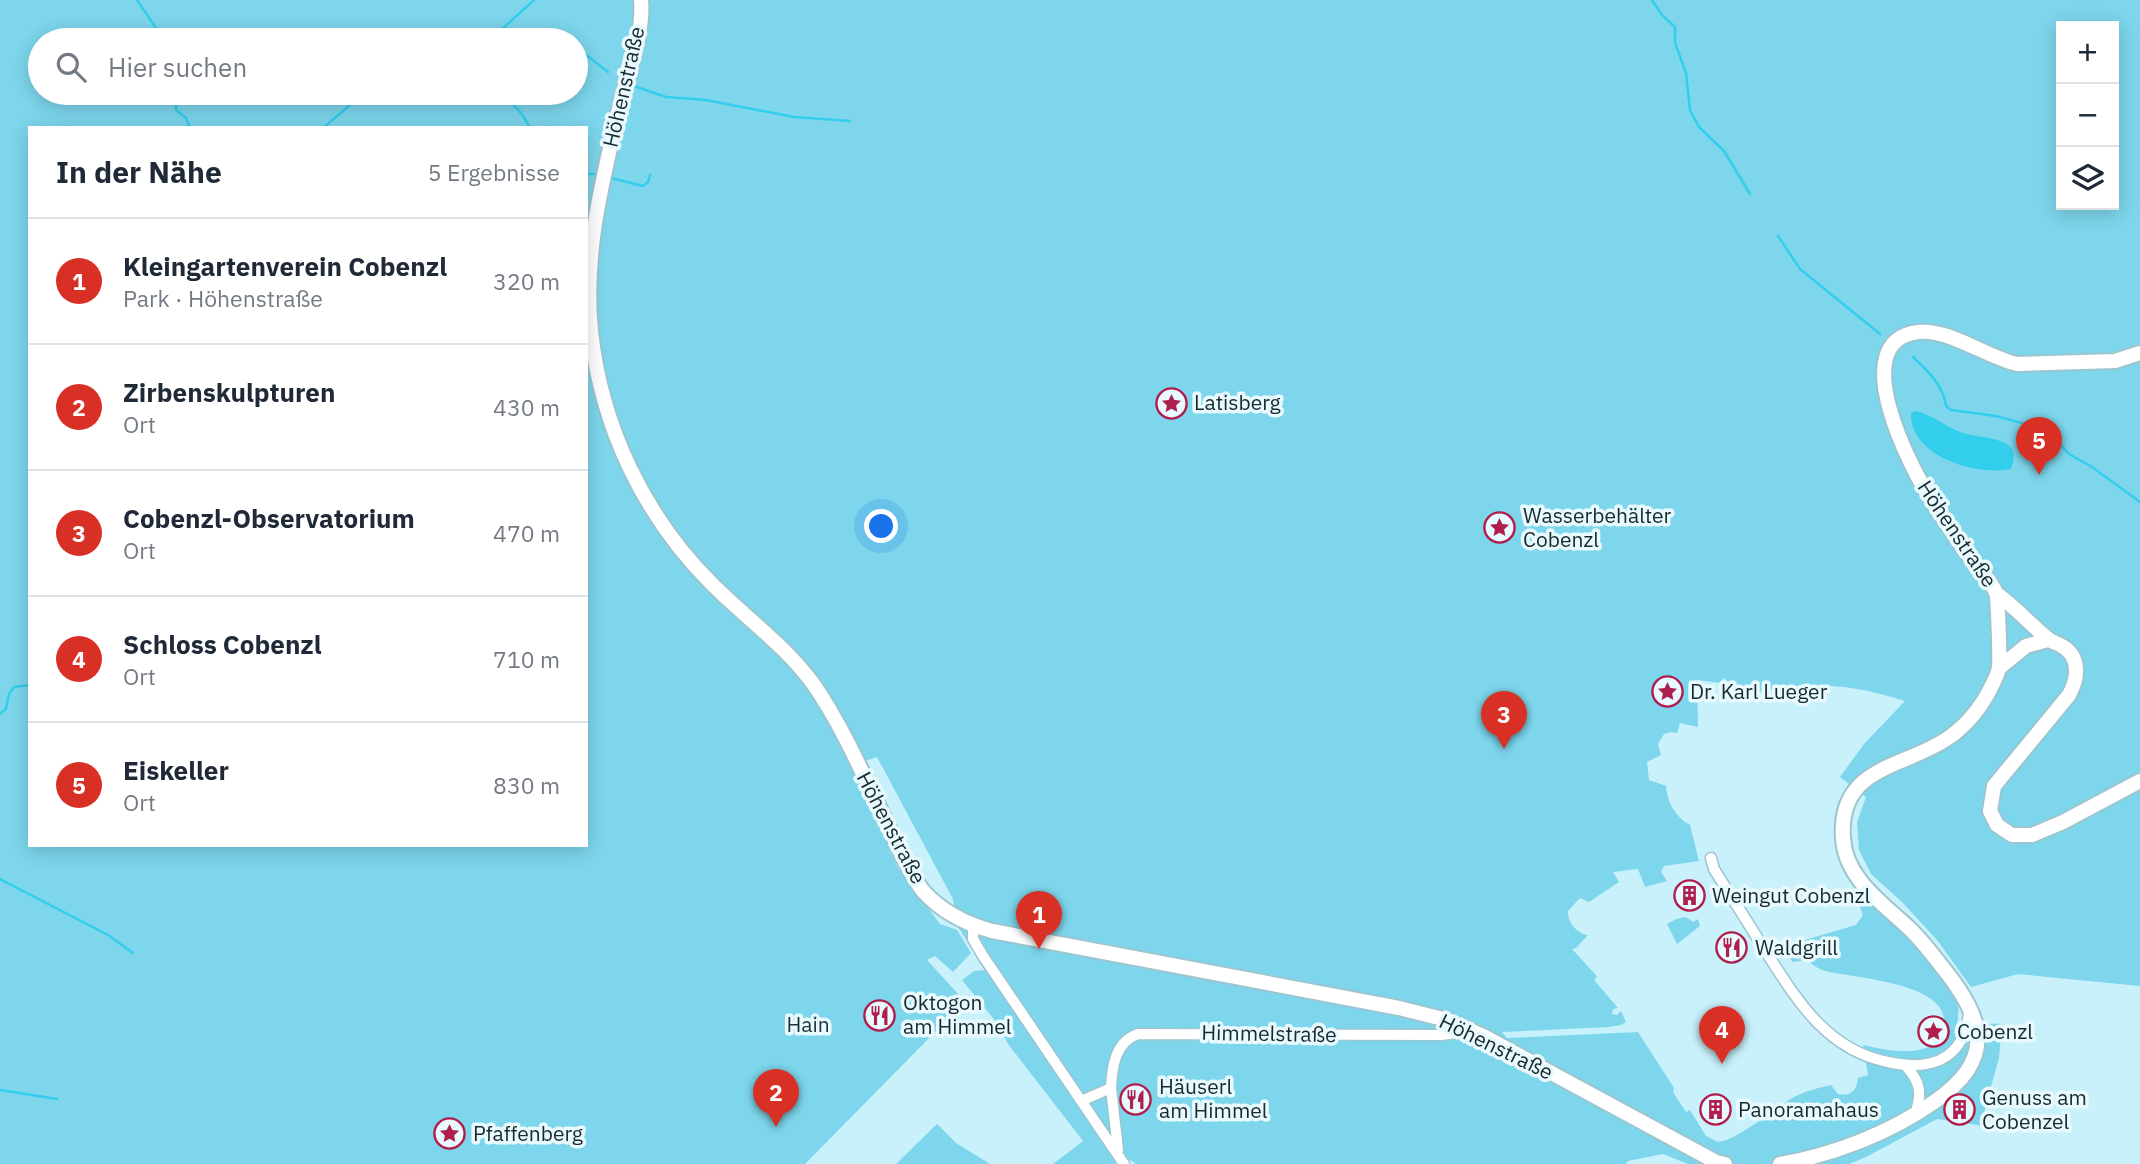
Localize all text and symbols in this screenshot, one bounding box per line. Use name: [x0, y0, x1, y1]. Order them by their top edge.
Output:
map controls: [2056, 21, 2119, 210]
button: +: [2056, 21, 2119, 84]
street label: Höhenstraße: [596, 24, 651, 150]
search box: [28, 28, 588, 105]
icon: search: [52, 48, 90, 86]
text: Hier suchen: [108, 50, 247, 84]
button: −: [2056, 84, 2119, 147]
button: layers: [2056, 147, 2119, 210]
text: In der Nähe: [56, 152, 222, 191]
text: 5 Ergebnisse: [428, 157, 560, 187]
text: Kleingartenverein Cobenzl: [123, 249, 447, 283]
text: 1: [72, 266, 86, 296]
text: 320 m: [493, 266, 560, 296]
text: Park · Höhenstraße: [123, 283, 323, 313]
text: Zirbenskulpturen: [123, 375, 335, 409]
place icon: Latisberg: [1154, 386, 1188, 420]
place label: Latisberg: [1194, 388, 1281, 416]
text: 2: [72, 392, 86, 422]
text: 430 m: [493, 392, 560, 422]
text: Ort: [123, 409, 156, 439]
pin: 5: [2016, 417, 2062, 475]
street label: Höhenstraße: [1912, 475, 2004, 592]
text: Cobenzl-Observatorium: [123, 501, 415, 535]
place label: Wasserbehälter Cobenzl: [1523, 501, 1672, 553]
your location: [864, 509, 898, 543]
place icon: Wasserbehälter Cobenzl: [1483, 511, 1517, 545]
text: 3: [72, 518, 86, 548]
text: 470 m: [493, 518, 560, 548]
text: Ort: [123, 535, 156, 565]
text: Schloss Cobenzl: [123, 627, 322, 661]
text: 4: [72, 644, 86, 674]
text: 710 m: [493, 644, 560, 674]
text: Ort: [123, 661, 156, 691]
place icon: Dr. Karl Lueger: [1650, 675, 1684, 709]
place label: Dr. Karl Lueger: [1690, 677, 1828, 705]
pin: 3: [1481, 691, 1527, 749]
text: Eiskeller: [123, 753, 229, 787]
street label: Höhenstraße: [851, 767, 933, 889]
text: 5: [72, 770, 86, 800]
text: 830 m: [493, 770, 560, 800]
text: Ort: [123, 787, 156, 817]
building icon: Weingut Cobenzl: [1672, 879, 1706, 913]
place label: Weingut Cobenzl: [1712, 881, 1871, 909]
pin: 1: [1016, 891, 1062, 949]
restaurant icon: Waldgrill: [1715, 931, 1749, 965]
place label: Waldgrill: [1755, 933, 1838, 961]
place label: Oktogon am Himmel: [903, 988, 1012, 1040]
restaurant icon: Oktogon am Himmel: [863, 998, 897, 1032]
pin: 4: [1699, 1006, 1745, 1064]
street label: Höhenstraße: [1435, 1007, 1558, 1086]
park label: Hain: [786, 1010, 830, 1038]
place icon: Cobenzl: [1917, 1015, 1951, 1049]
place label: Cobenzl: [1957, 1017, 2033, 1045]
street label: Himmelstraße: [1201, 1018, 1337, 1048]
pin: 2: [753, 1069, 799, 1127]
place label: Häuserl am Himmel: [1159, 1072, 1268, 1124]
restaurant icon: Häuserl am Himmel: [1119, 1082, 1153, 1116]
place label: Genuss am Cobenzel: [1982, 1083, 2087, 1135]
building icon: Panoramahaus: [1698, 1093, 1732, 1127]
building icon: Genuss am Cobenzel: [1942, 1093, 1976, 1127]
place label: Panoramahaus: [1738, 1095, 1879, 1123]
place icon: Pfaffenberg: [433, 1117, 467, 1151]
place label: Pfaffenberg: [473, 1119, 583, 1147]

